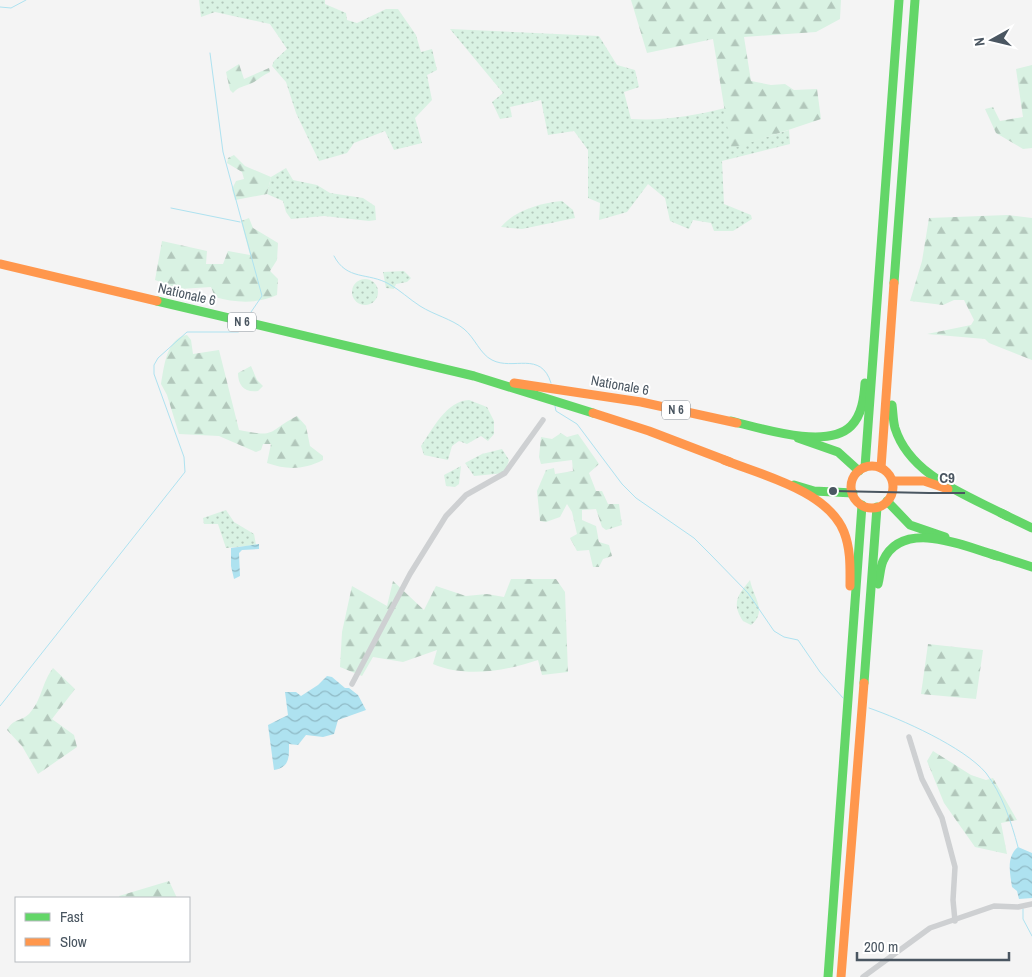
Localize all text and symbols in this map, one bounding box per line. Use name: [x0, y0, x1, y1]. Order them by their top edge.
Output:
north arrow: [967, 15, 1017, 65]
text: N: [970, 36, 989, 47]
street label: Nationale 6: [156, 279, 218, 309]
road number: N 6: [228, 313, 256, 332]
street label: Nationale 6: [590, 371, 650, 399]
road number: N 6: [662, 400, 690, 420]
callout: C9: [929, 463, 965, 493]
text: C9: [939, 467, 955, 488]
legend: [15, 897, 190, 962]
text: Fast: [60, 906, 84, 927]
scale bar: [857, 930, 1010, 962]
text: Slow: [60, 931, 87, 952]
text: 200 m: [864, 936, 898, 957]

